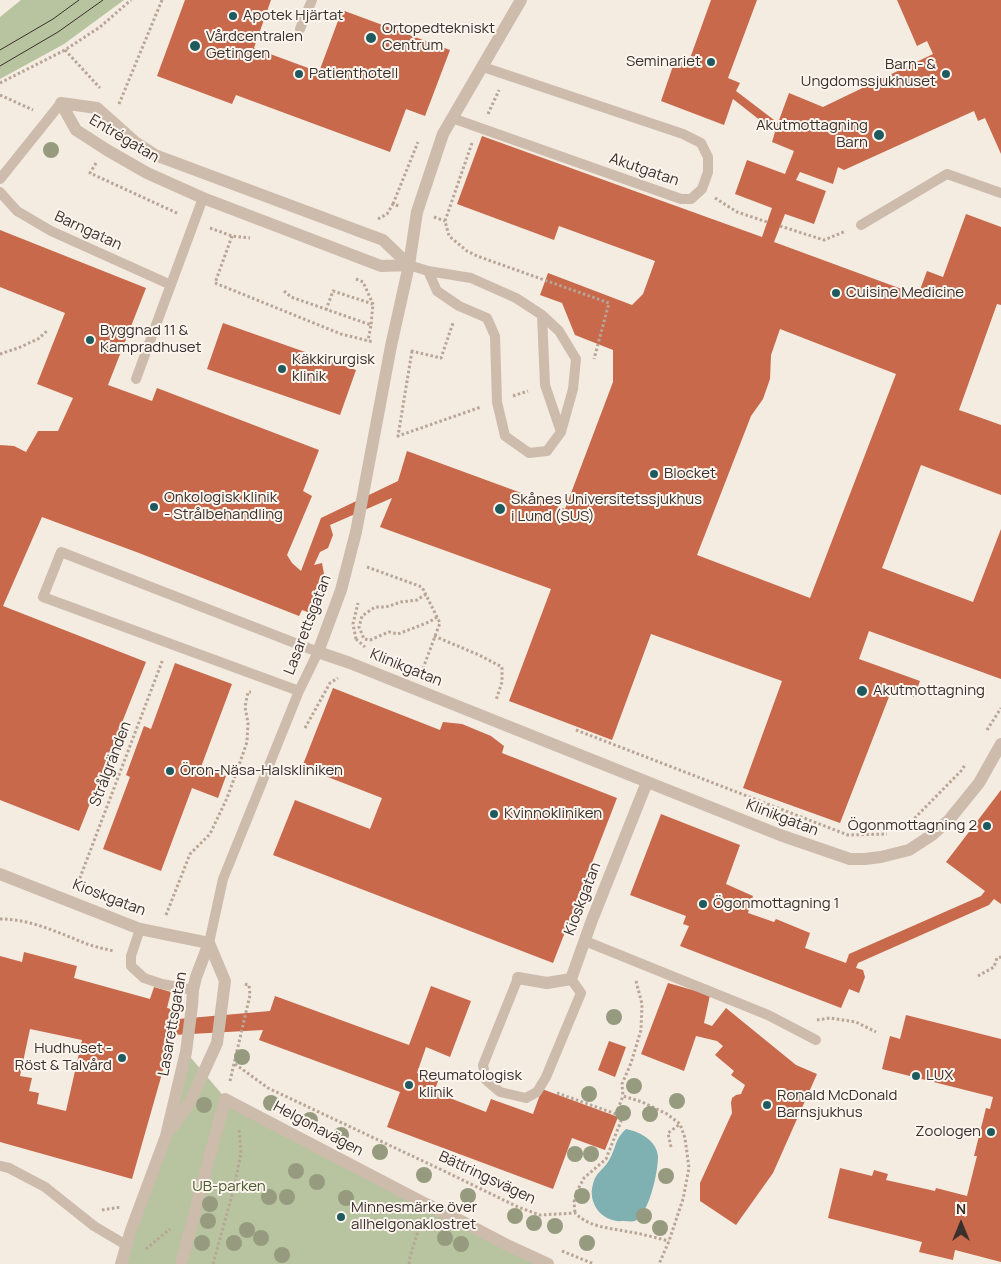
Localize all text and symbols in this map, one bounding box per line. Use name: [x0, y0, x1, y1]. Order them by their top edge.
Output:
place label: Apotek Hjärtat: [243, 7, 343, 25]
marker: Apotek Hjärtat: [227, 10, 239, 22]
place label: Ortopedtekniskt Centrum: [382, 20, 495, 55]
place label: Vårdcentralen Getingen: [206, 28, 303, 63]
marker: Ortopedtekniskt Centrum: [364, 31, 378, 45]
marker: Vårdcentralen Getingen: [188, 39, 202, 53]
place label: Seminariet: [626, 53, 701, 71]
marker: Seminariet: [705, 56, 717, 68]
place label: Barn- & Ungdomssjukhuset: [801, 56, 936, 91]
place label: Patienthotell: [309, 65, 398, 83]
marker: Patienthotell: [293, 68, 305, 80]
marker: Barn- & Ungdomssjukhuset: [940, 68, 952, 80]
street label: Entrégatan: [86, 111, 162, 167]
place label: Akutmottagning Barn: [756, 117, 868, 152]
marker: Akutmottagning Barn: [872, 128, 886, 142]
street label: Akutgatan: [607, 150, 681, 190]
street label: Barngatan: [51, 208, 125, 254]
place label: Cuisine Medicine: [846, 284, 964, 302]
marker: Cuisine Medicine: [830, 287, 842, 299]
place label: Byggnad 11 & Kampradhuset: [100, 322, 202, 357]
marker: Byggnad 11 & Kampradhuset: [84, 334, 96, 346]
place label: Käkkirurgisk klinik: [292, 351, 375, 386]
marker: Käkkirurgisk klinik: [276, 363, 288, 375]
place label: Blocket: [664, 465, 716, 483]
marker: Blocket: [648, 468, 660, 480]
place label: Onkologisk klinik - Strålbehandling: [164, 489, 283, 524]
place label: Skånes Universitetssjukhus i Lund (SUS): [511, 491, 702, 526]
marker: Onkologisk klinik - Strålbehandling: [148, 501, 160, 513]
marker: Skånes Universitetssjukhus i Lund (SUS): [493, 502, 507, 516]
street label: Lasarettsgatan: [281, 572, 335, 678]
street label: Klinikgatan: [367, 645, 445, 691]
place label: Akutmottagning: [873, 682, 985, 700]
marker: Akutmottagning: [855, 684, 869, 698]
street label: Strålgränden: [87, 719, 135, 809]
place label: Öron-Näsa-Halskliniken: [180, 762, 343, 780]
marker: Öron-Näsa-Halskliniken: [164, 765, 176, 777]
street label: Klinikgatan: [743, 796, 821, 840]
place label: Kvinnokliniken: [504, 805, 602, 823]
marker: Kvinnokliniken: [488, 808, 500, 820]
place label: Ögonmottagning 2: [848, 817, 977, 835]
marker: Ögonmottagning 2: [981, 820, 993, 832]
street label: Kioskgatan: [561, 860, 605, 938]
street label: Kioskgatan: [70, 876, 148, 920]
place label: Ögonmottagning 1: [713, 895, 839, 913]
marker: Ögonmottagning 1: [697, 898, 709, 910]
street label: Lasarettsgatan: [155, 970, 191, 1078]
place label: Hudhuset - Röst & Talvård: [15, 1040, 112, 1075]
marker: Hudhuset - Röst & Talvård: [116, 1052, 128, 1064]
place label: Reumatologisk klinik: [419, 1067, 522, 1102]
place label: LUX: [926, 1067, 953, 1085]
marker: LUX: [910, 1070, 922, 1082]
marker: Reumatologisk klinik: [403, 1079, 415, 1091]
place label: Ronald McDonald Barnsjukhus: [777, 1087, 897, 1122]
street label: Helgonavägen: [270, 1098, 366, 1160]
marker: Ronald McDonald Barnsjukhus: [761, 1099, 773, 1111]
place label: Zoologen: [915, 1123, 981, 1141]
marker: Zoologen: [985, 1126, 997, 1138]
street label: Bättringsvägen: [436, 1148, 538, 1208]
park label: UB-parken: [192, 1178, 266, 1196]
place label: Minnesmärke över allhelgonaklostret: [351, 1199, 477, 1234]
north arrow: [936, 1199, 986, 1249]
text: N: [956, 1199, 966, 1218]
marker: Minnesmärke över allhelgonaklostret: [335, 1211, 347, 1223]

